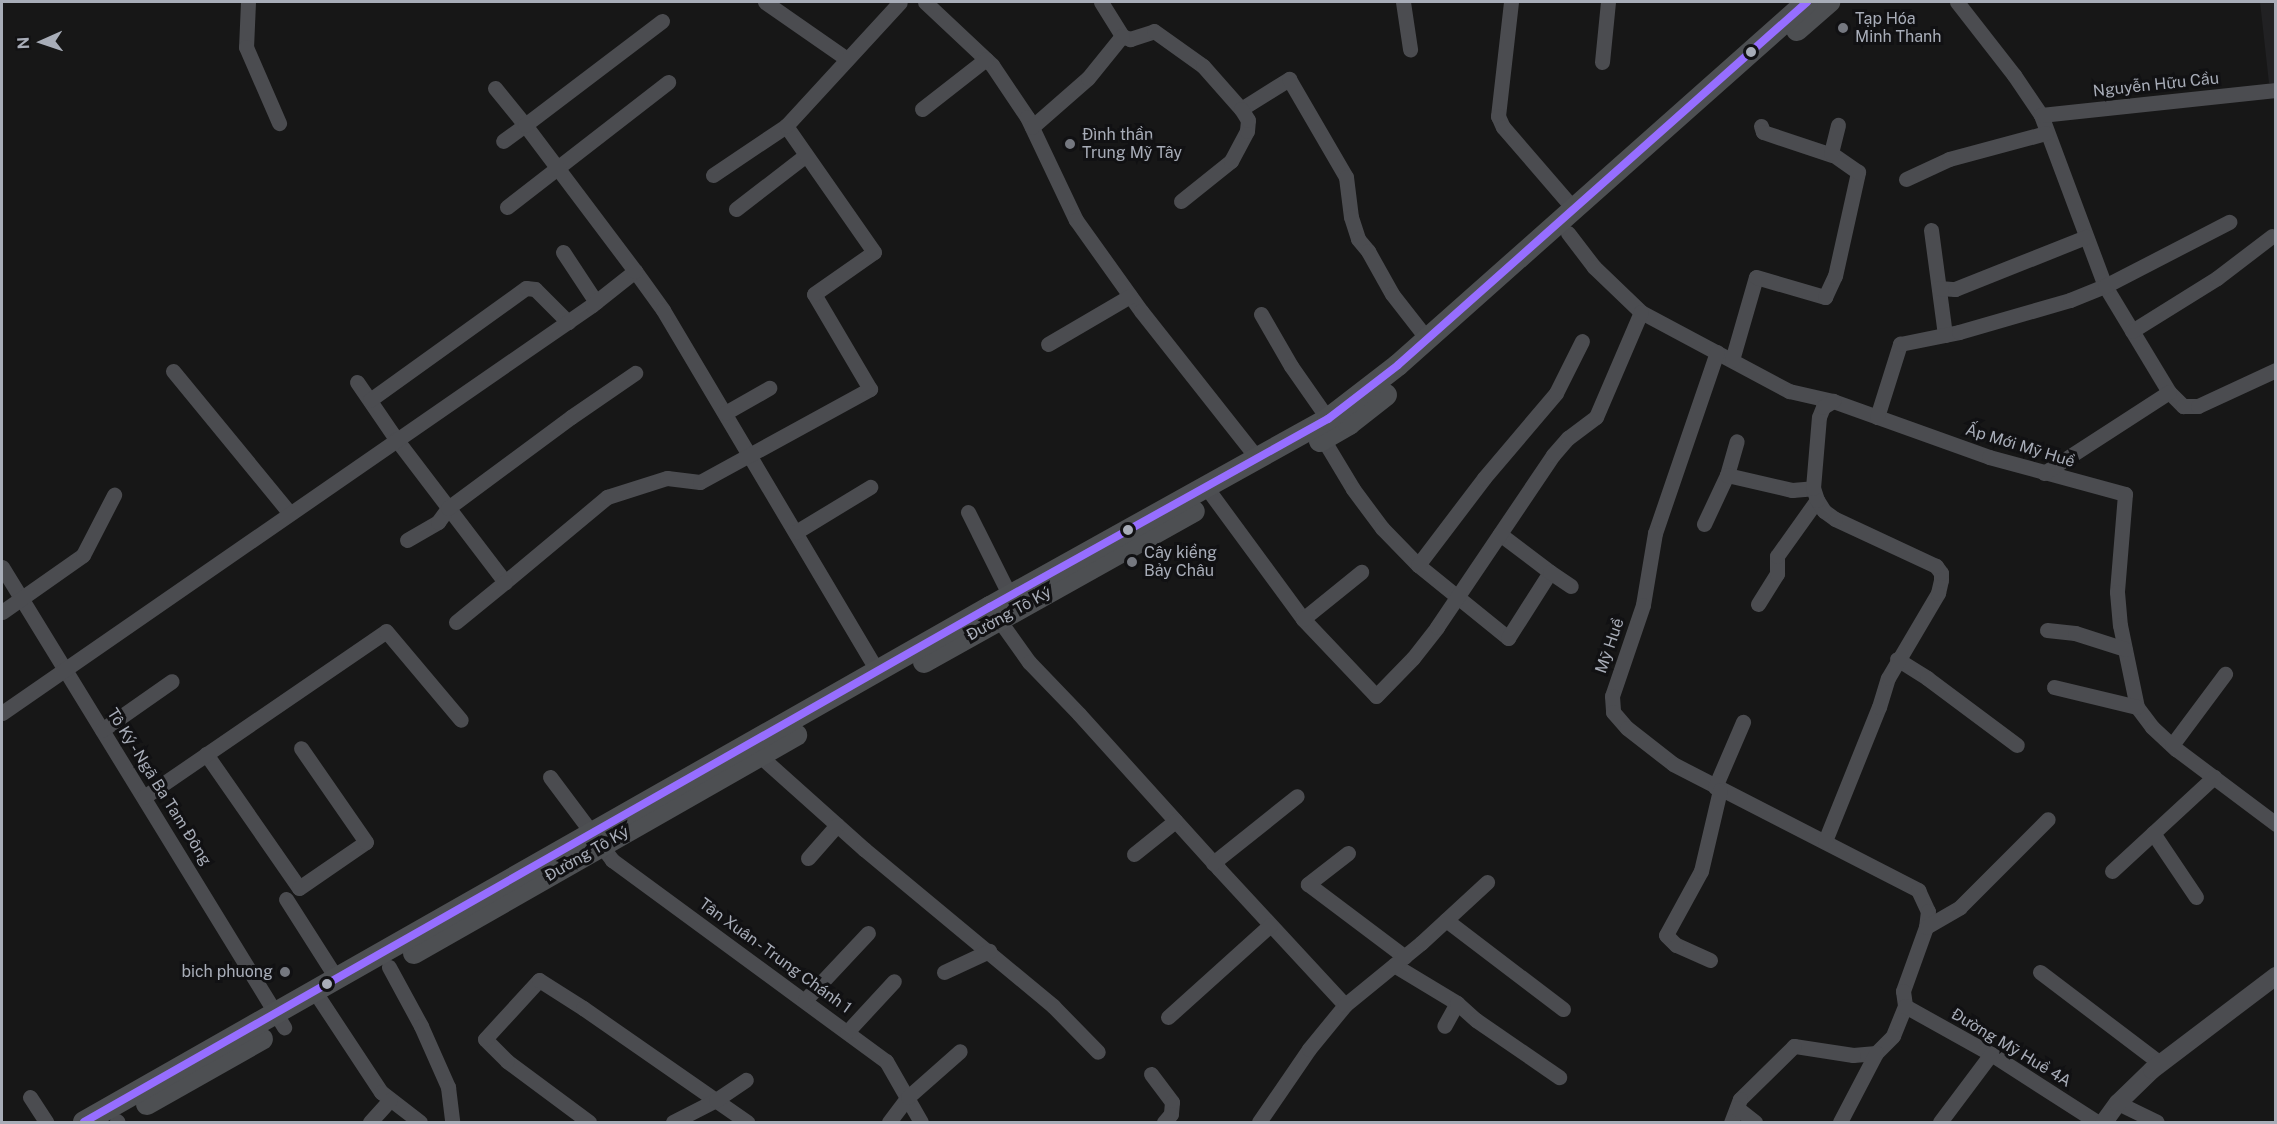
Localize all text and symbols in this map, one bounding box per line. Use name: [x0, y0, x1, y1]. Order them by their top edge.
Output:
place label: Tạp Hóa Minh Thanh: [1855, 9, 1942, 47]
north arrow: [12, 12, 72, 72]
marker: Tạp Hóa Minh Thanh: [1836, 21, 1850, 35]
text: N: [14, 36, 33, 50]
unlabelled marker: [1745, 46, 1757, 58]
street label: Nguyễn Hữu Cầu: [2092, 69, 2220, 101]
place label: Đình thần Trung Mỹ Tây: [1082, 125, 1182, 163]
marker: Đình thần Trung Mỹ Tây: [1063, 137, 1077, 151]
street label: Ấp Mới Mỹ Huề: [1963, 420, 2077, 472]
unlabelled marker: [1122, 524, 1134, 536]
place label: Cây kiểng Bảy Châu: [1144, 543, 1217, 581]
marker: Cây kiểng Bảy Châu: [1125, 555, 1139, 569]
street label: Đường Tô Ký: [963, 583, 1055, 645]
street label: Mỹ Huề: [1592, 616, 1628, 676]
street label: Tô Ký - Ngã Ba Tam Đông: [101, 703, 217, 871]
street label: Đường Tô Ký: [541, 822, 633, 886]
street label: Tân Xuân - Trung Chánh 1: [693, 893, 857, 1019]
place label: bich phuong: [182, 962, 273, 982]
marker: bich phuong: [278, 965, 292, 979]
unlabelled marker: [321, 978, 333, 990]
street label: Đường Mỹ Huề 4A: [1947, 1005, 2075, 1091]

